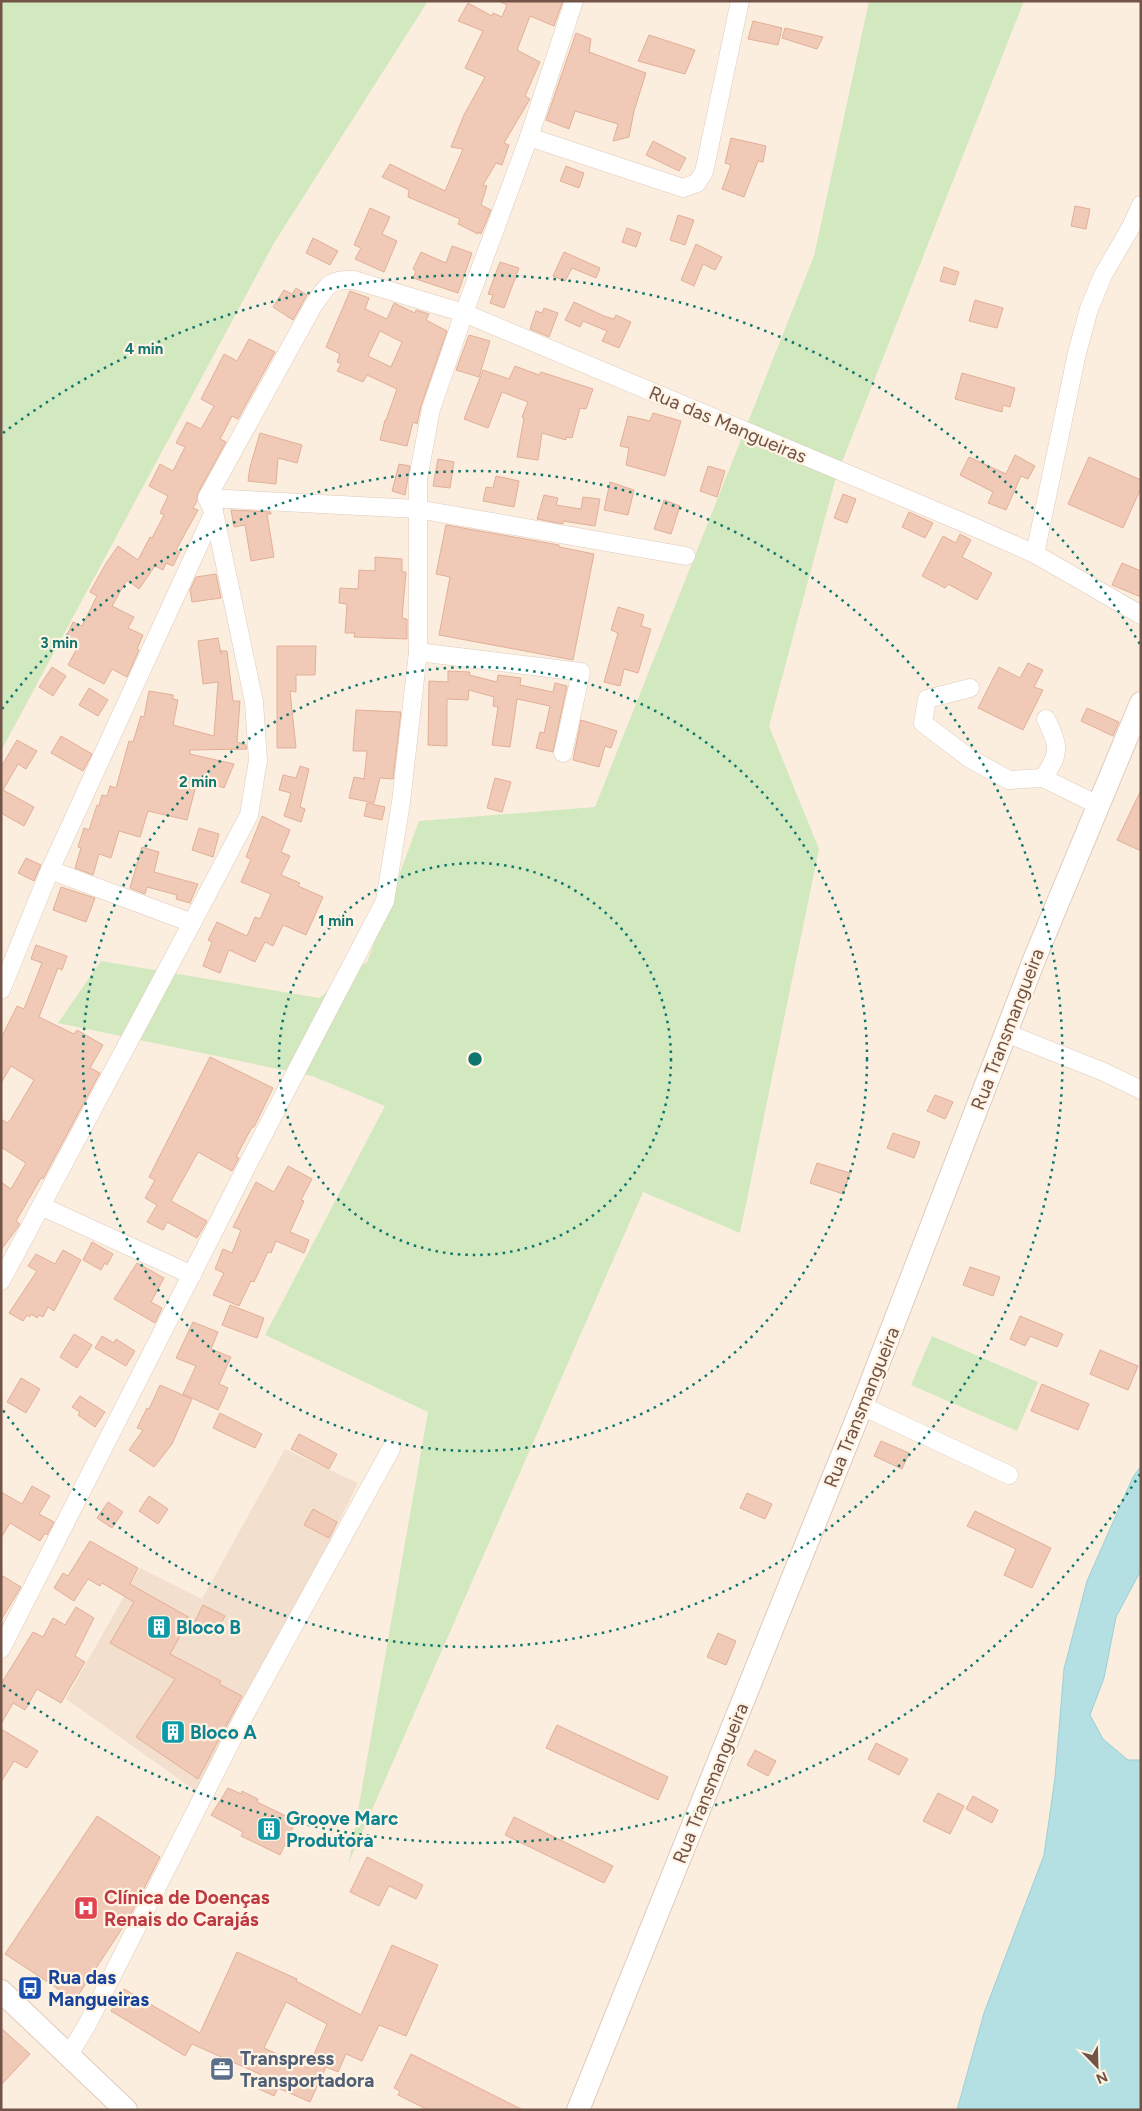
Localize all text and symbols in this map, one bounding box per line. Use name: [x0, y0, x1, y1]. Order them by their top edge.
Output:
text: 4 min: [125, 340, 163, 358]
street label: Rua das Mangueiras: [645, 381, 810, 468]
text: 3 min: [40, 634, 78, 652]
text: 2 min: [179, 773, 217, 791]
text: 1 min: [318, 912, 354, 930]
street label: Rua Transmangueira: [966, 945, 1049, 1113]
centre of rings: [466, 1050, 484, 1068]
street label: Rua Transmangueira: [819, 1324, 904, 1491]
building icon: Bloco B: [146, 1614, 172, 1640]
place label: Bloco B: [176, 1616, 241, 1639]
street label: Rua Transmangueira: [668, 1700, 753, 1867]
building icon: Bloco A: [160, 1719, 186, 1745]
place label: Bloco A: [190, 1721, 257, 1744]
place label: Groove Marc Produtora: [286, 1807, 398, 1852]
building icon: Groove Marc Produtora: [256, 1816, 282, 1842]
place label: Clínica de Doenças Renais do Carajás: [104, 1886, 270, 1931]
hospital icon: Clínica de Doenças Renais do Carajás: [73, 1895, 99, 1921]
place label: Rua das Mangueiras: [48, 1966, 149, 2011]
bus stop icon: Rua das Mangueiras: [17, 1975, 43, 2001]
north arrow: [1072, 2041, 1122, 2091]
place label: Transpress Transportadora: [240, 2047, 374, 2092]
office icon: Transpress Transportadora: [209, 2056, 235, 2082]
text: N: [1094, 2068, 1110, 2087]

